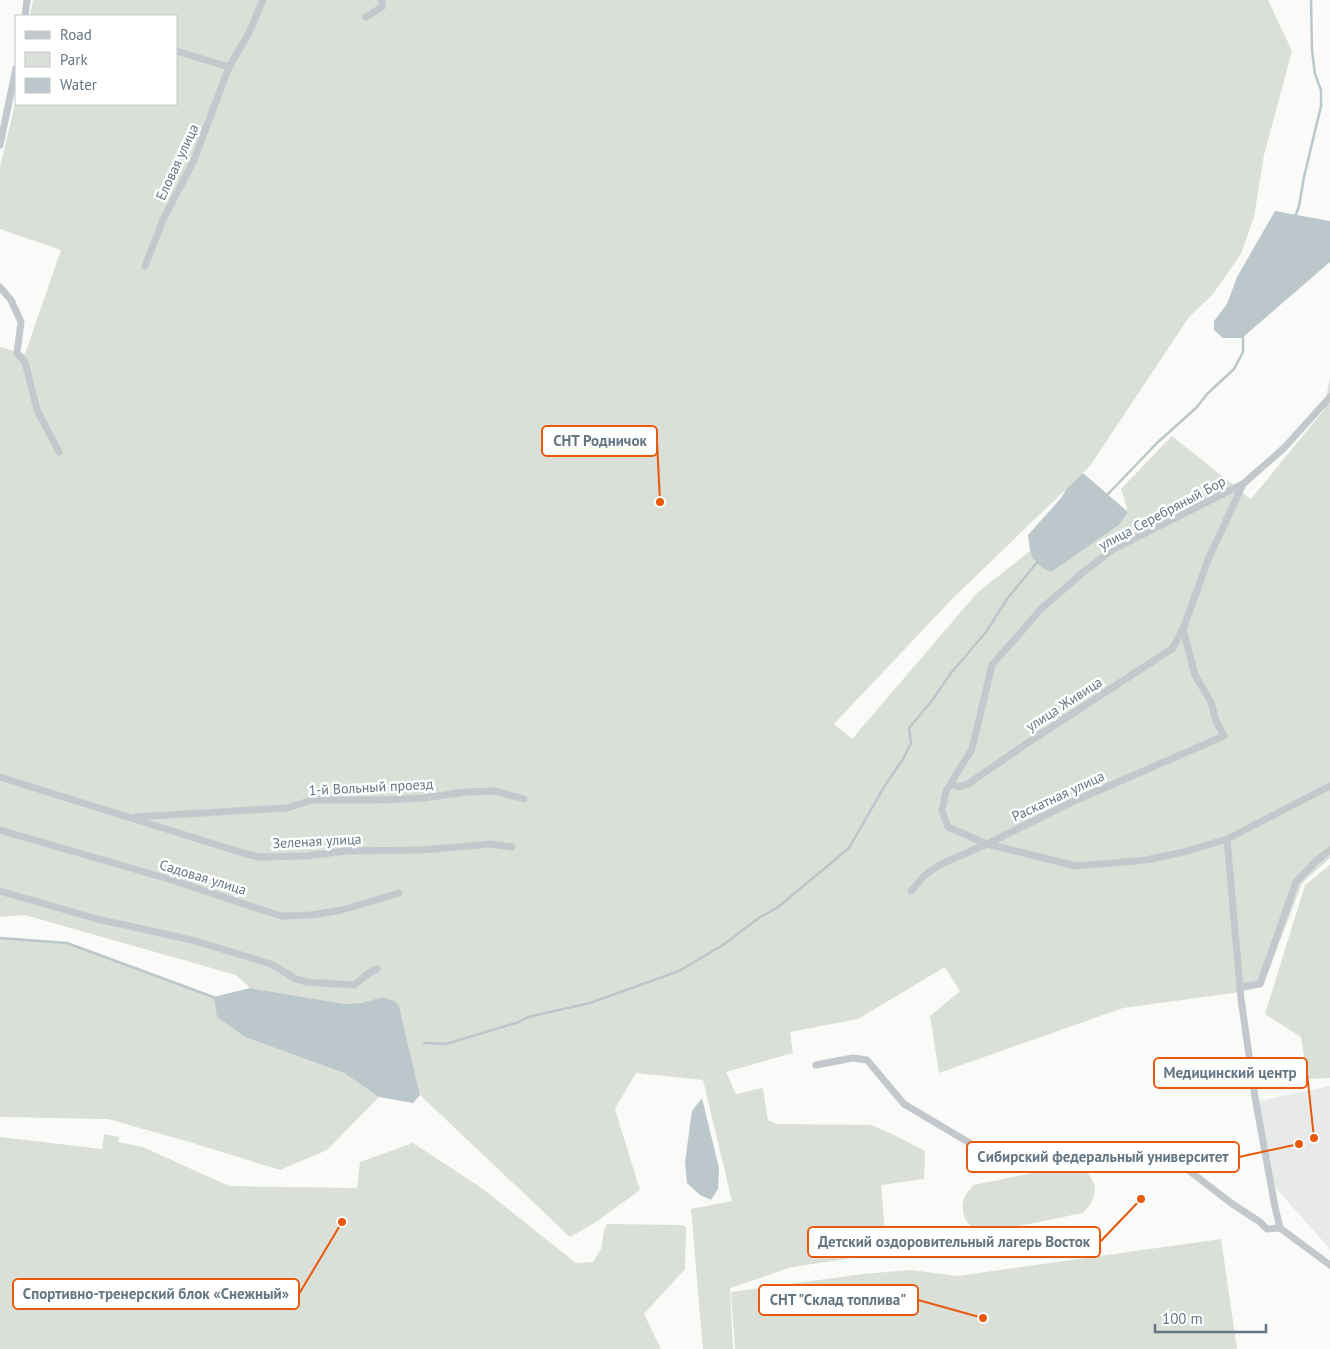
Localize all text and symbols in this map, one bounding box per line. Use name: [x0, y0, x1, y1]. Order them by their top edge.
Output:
legend: [15, 15, 178, 105]
text: Road: [60, 25, 92, 44]
text: Park: [60, 50, 88, 69]
text: Water: [60, 75, 97, 94]
street label: Еловая улица: [152, 121, 203, 203]
callout: СНТ Родничок: [542, 426, 657, 456]
text: СНТ Родничок: [553, 431, 647, 450]
street label: улица Серебряный Бор: [1095, 472, 1229, 554]
street label: улица Живица: [1022, 673, 1106, 735]
street label: Раскатная улица: [1009, 767, 1107, 825]
street label: 1-й Вольный проезд: [308, 775, 434, 799]
street label: Зеленая улица: [272, 830, 362, 852]
street label: Садовая улица: [157, 855, 249, 899]
callout: Медицинский центр: [1154, 1058, 1307, 1088]
text: Медицинский центр: [1163, 1063, 1297, 1082]
callout: Сибирский федеральный университет: [967, 1142, 1239, 1172]
text: Сибирский федеральный университет: [977, 1147, 1229, 1166]
callout: Детский оздоровительный лагерь Восток: [808, 1227, 1100, 1257]
text: Детский оздоровительный лагерь Восток: [818, 1232, 1091, 1251]
callout: Спортивно-тренерский блок «Снежный»: [13, 1279, 299, 1309]
text: Спортивно-тренерский блок «Снежный»: [23, 1284, 289, 1303]
callout: СНТ "Склад топлива": [759, 1285, 918, 1315]
text: СНТ "Склад топлива": [770, 1290, 906, 1309]
scale bar: [1155, 1302, 1266, 1334]
text: 100 m: [1162, 1309, 1203, 1328]

